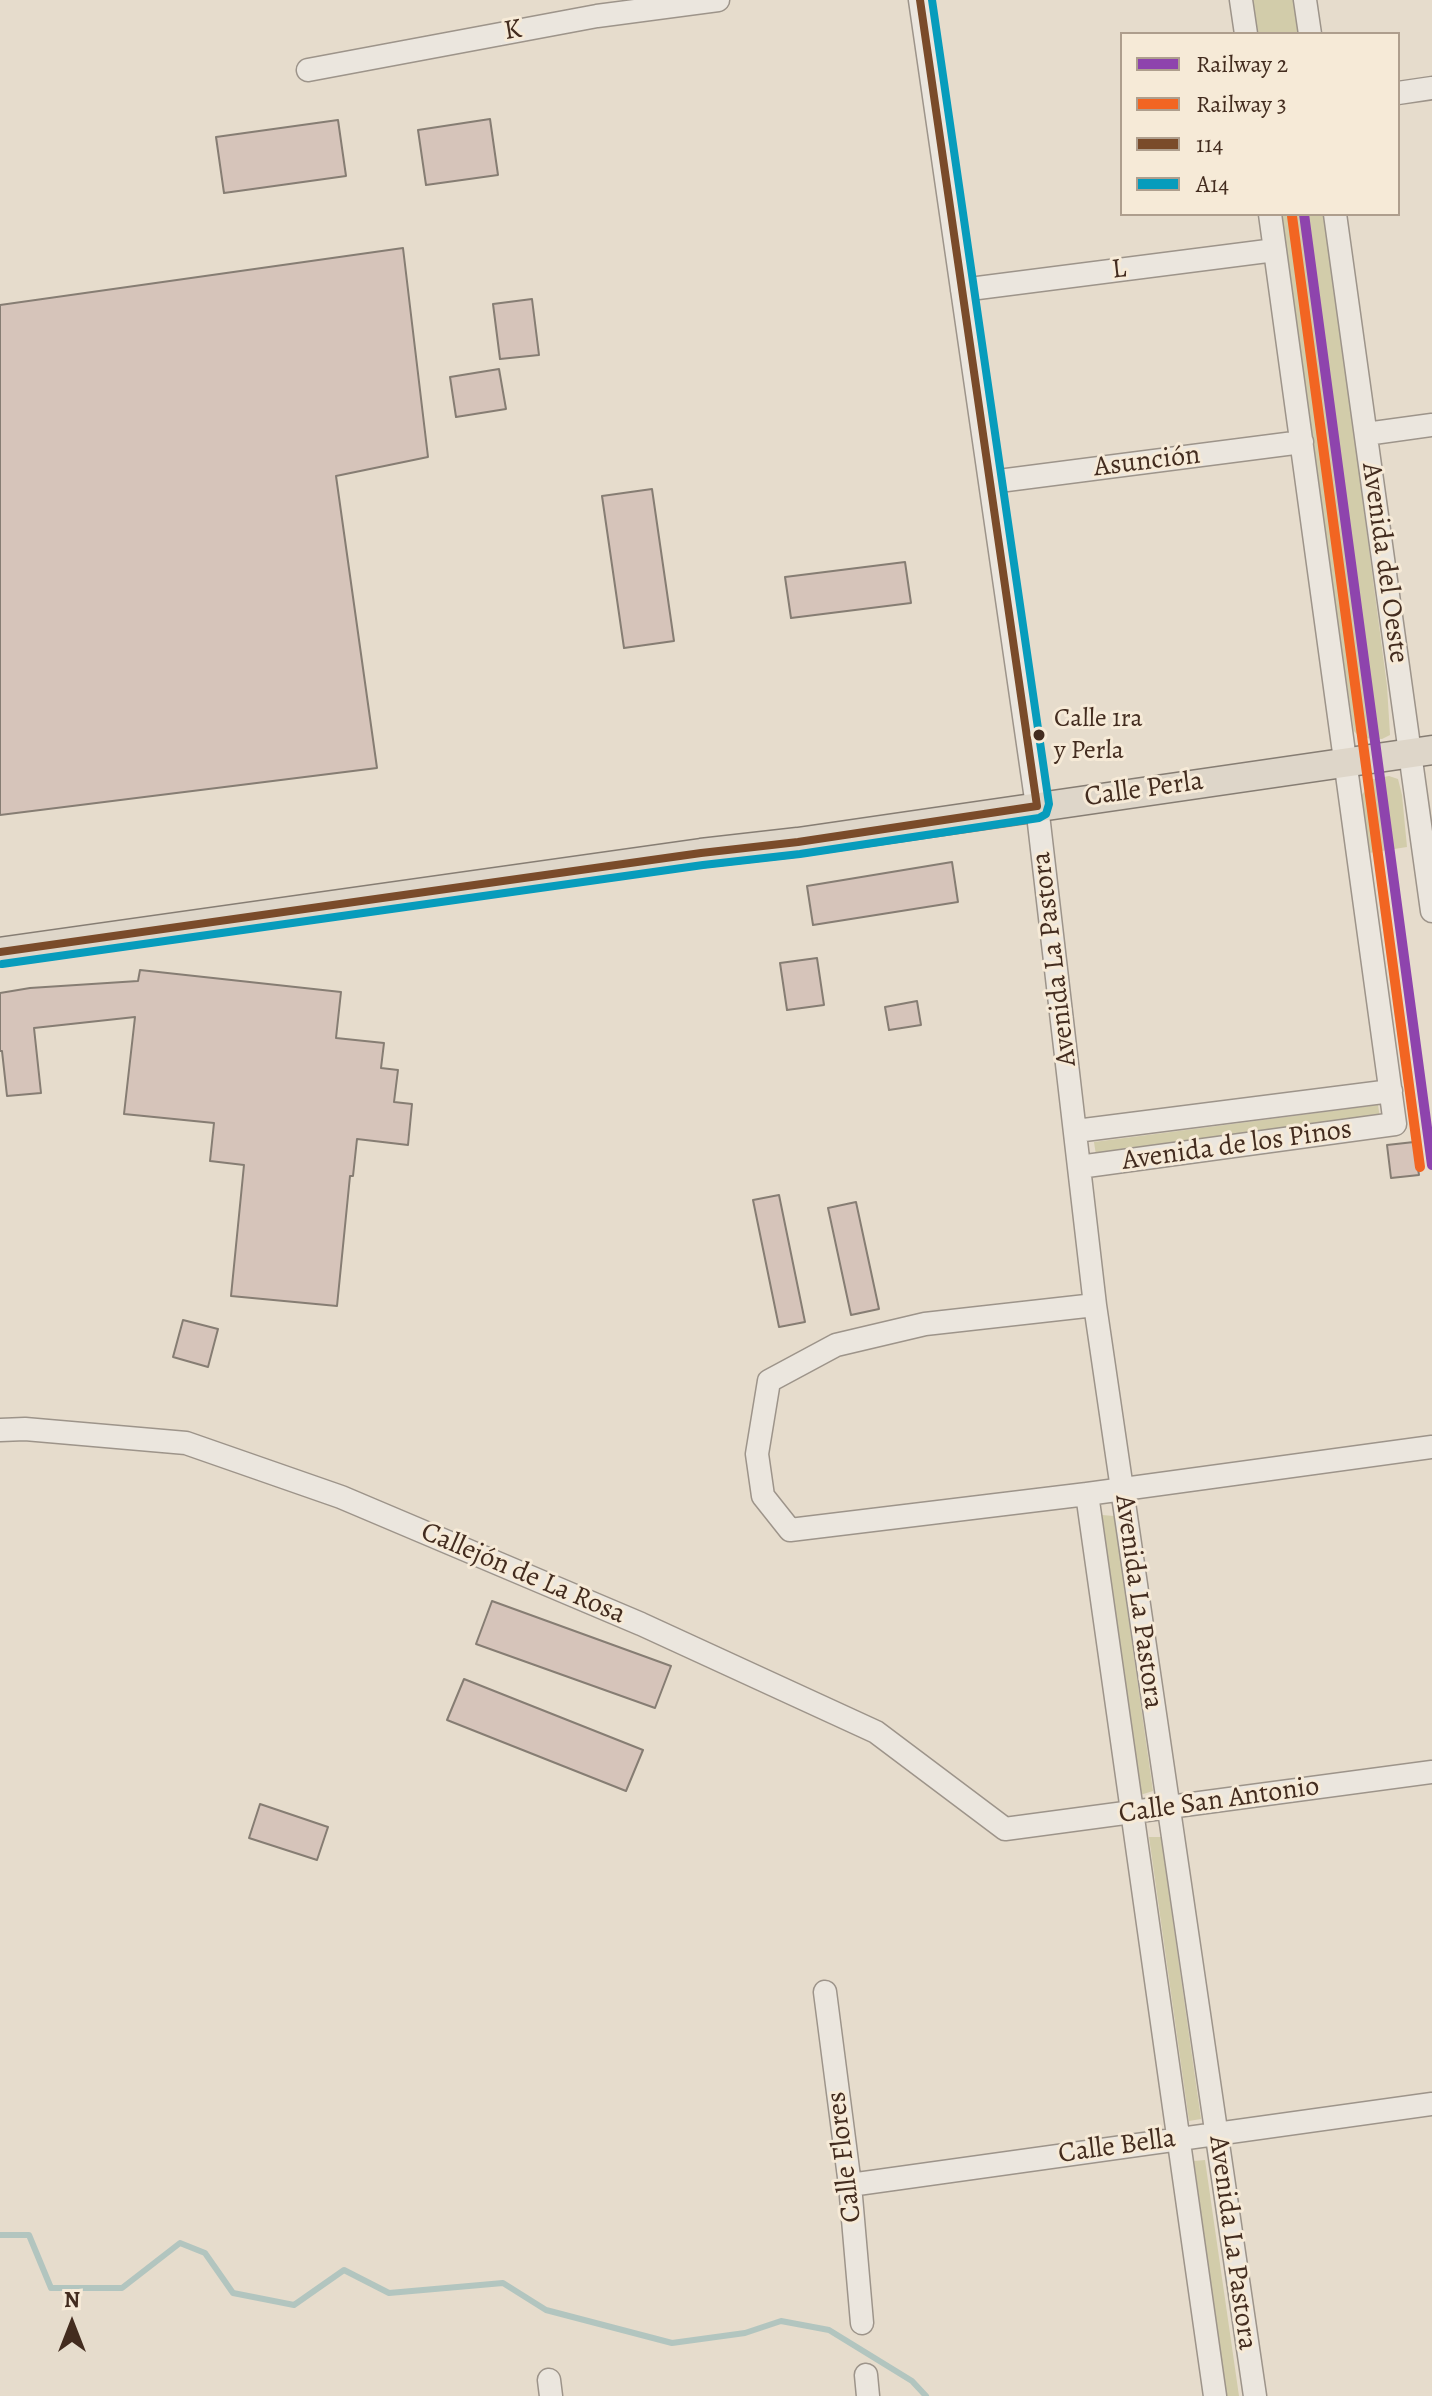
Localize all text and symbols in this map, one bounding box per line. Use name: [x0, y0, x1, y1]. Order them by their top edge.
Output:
street label: K: [501, 13, 525, 49]
legend: [1120, 32, 1400, 216]
text: Railway 2: [1196, 48, 1288, 80]
text: Railway 3: [1196, 88, 1287, 120]
text: 114: [1196, 128, 1223, 160]
text: A14: [1196, 168, 1229, 200]
street label: L: [1110, 252, 1128, 288]
street label: Asunción: [1092, 439, 1202, 485]
street label: Avenida del Oeste: [1353, 461, 1415, 665]
place label: Calle 1ra y Perla: [1054, 704, 1143, 766]
marker: Calle 1ra y Perla: [1031, 727, 1047, 743]
street label: Calle Perla: [1082, 765, 1206, 815]
street label: Avenida La Pastora: [1025, 850, 1085, 1068]
street label: Avenida de los Pinos: [1120, 1113, 1354, 1179]
street label: Avenida La Pastora: [1106, 1493, 1170, 1711]
street label: Callejón de La Rosa: [416, 1516, 630, 1632]
street label: Calle San Antonio: [1117, 1770, 1321, 1832]
street label: Calle Flores: [820, 2090, 870, 2224]
street label: Calle Bella: [1056, 2122, 1178, 2172]
street label: Avenida La Pastora: [1200, 2134, 1264, 2352]
north arrow: [32, 2284, 112, 2364]
text: N: [64, 2285, 80, 2315]

